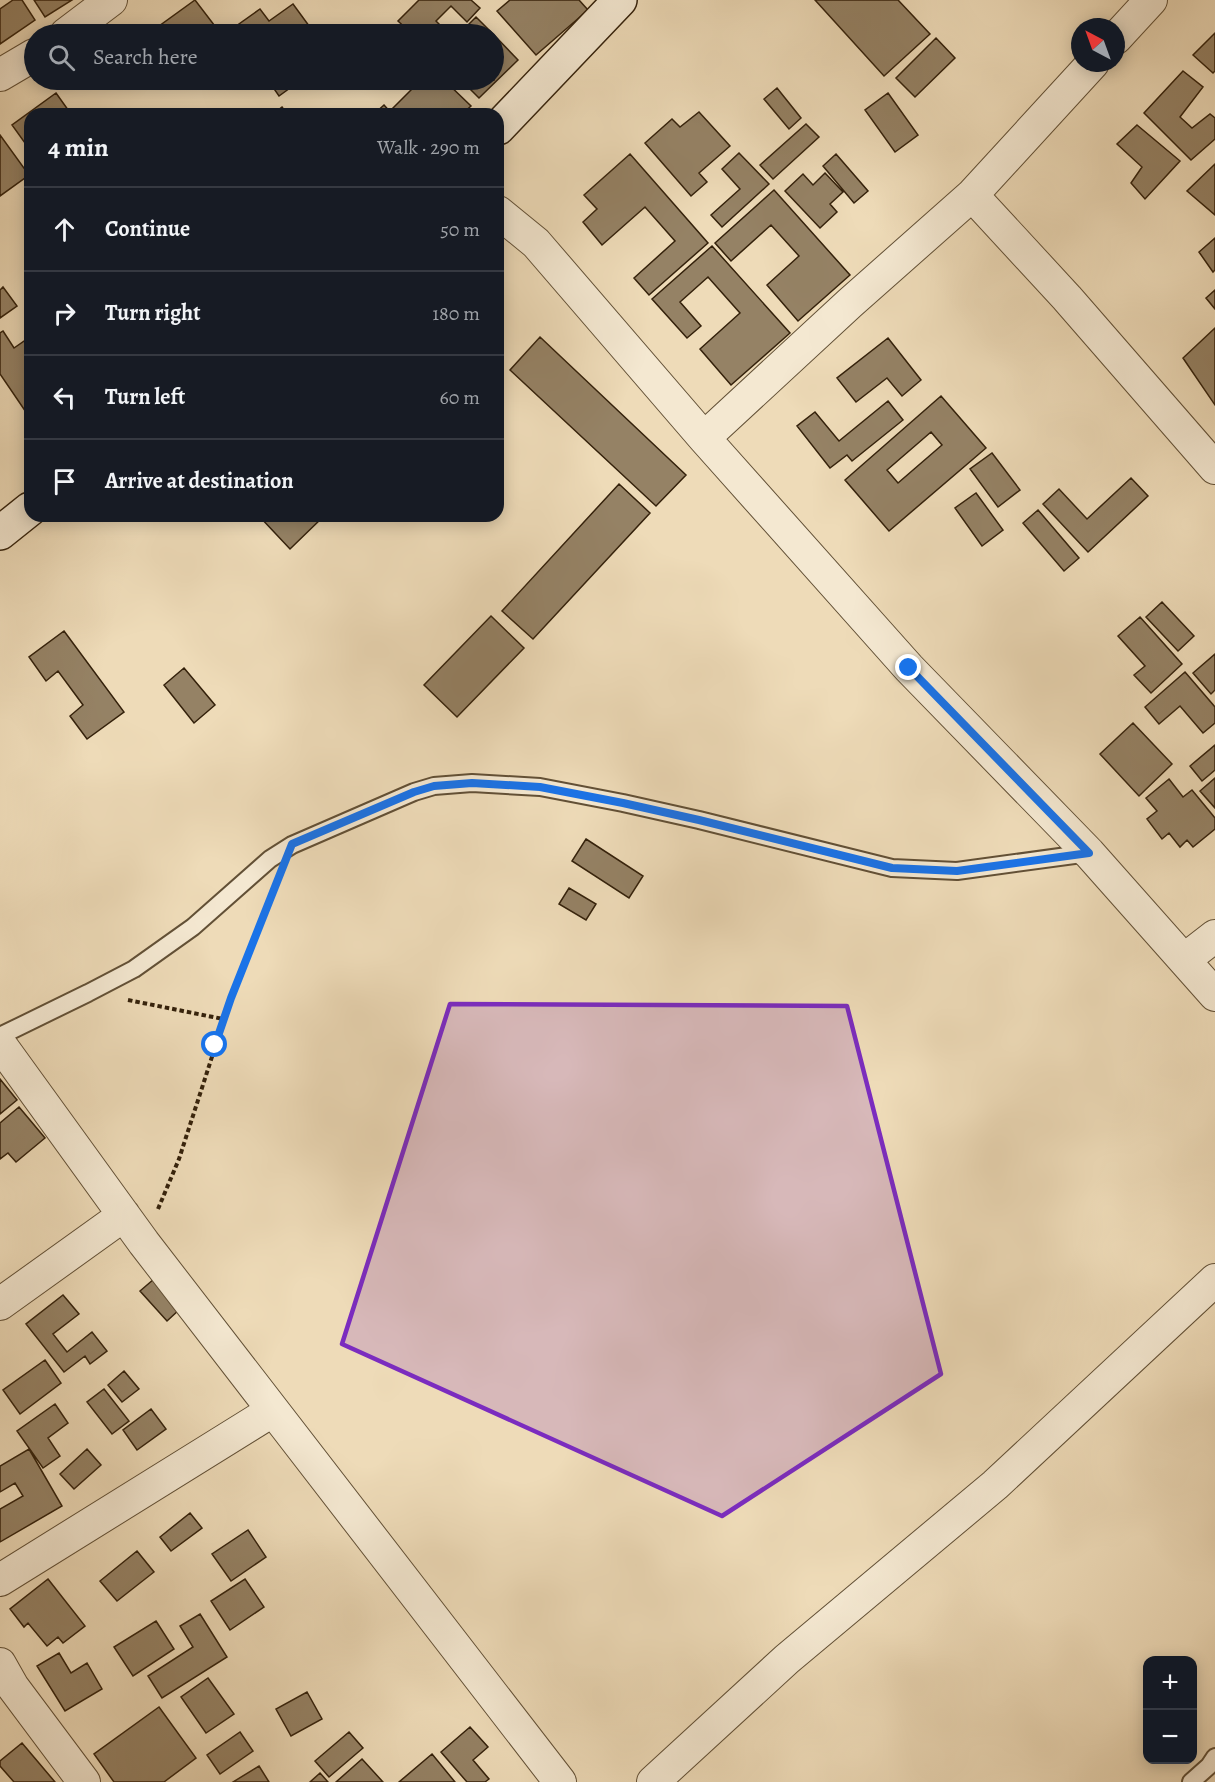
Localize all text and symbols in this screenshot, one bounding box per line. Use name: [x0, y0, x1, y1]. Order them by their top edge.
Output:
north arrow: [1071, 18, 1125, 72]
search box: [24, 24, 504, 90]
icon: search: [45, 41, 78, 74]
text: Search here: [93, 42, 198, 72]
text: 4 min: [48, 130, 109, 165]
text: Walk · 290 m: [377, 134, 480, 161]
icon: ahead: [48, 213, 81, 246]
text: Continue: [105, 214, 190, 244]
text: 50 m: [440, 216, 480, 243]
icon: right: [48, 297, 81, 330]
text: Turn right: [105, 298, 201, 328]
text: 180 m: [432, 300, 480, 327]
icon: left: [48, 381, 81, 414]
text: Turn left: [105, 382, 185, 412]
text: 60 m: [440, 384, 480, 411]
icon: arrive: [48, 465, 81, 498]
text: Arrive at destination: [105, 466, 294, 496]
route end: [895, 654, 921, 680]
route start: [201, 1031, 227, 1057]
map controls: [1143, 1656, 1197, 1764]
button: +: [1143, 1656, 1197, 1710]
button: −: [1143, 1710, 1197, 1764]

